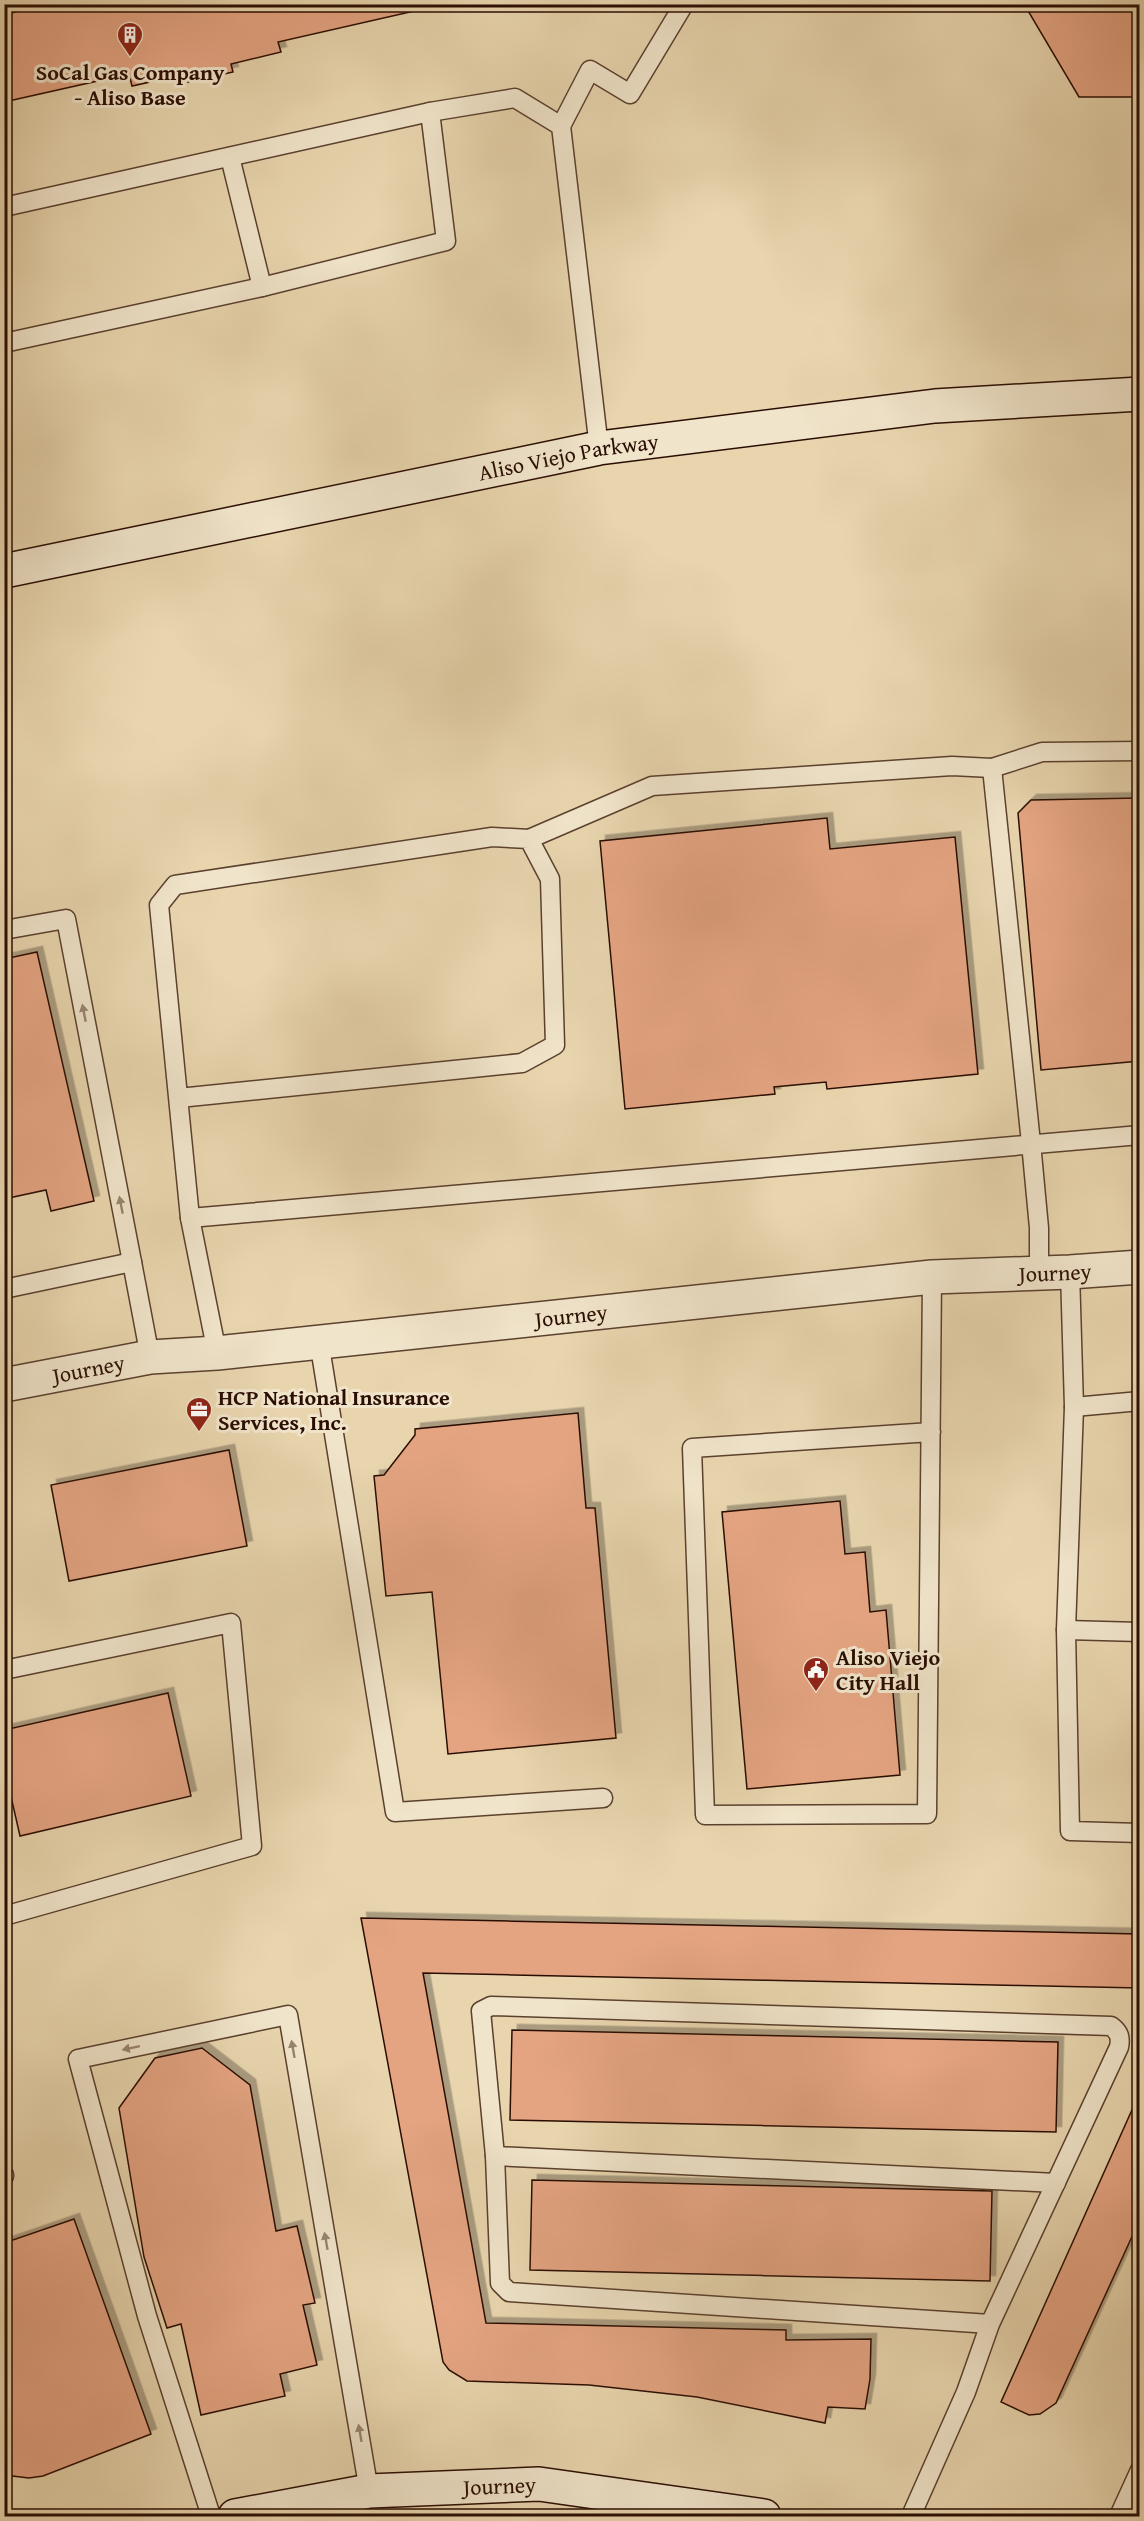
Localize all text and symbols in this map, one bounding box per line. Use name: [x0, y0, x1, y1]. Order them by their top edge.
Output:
building icon: SoCal Gas Company - Aliso Base: [115, 20, 145, 58]
place label: SoCal Gas Company - Aliso Base: [36, 56, 225, 113]
street label: Aliso Viejo Parkway: [475, 425, 660, 489]
one-way arrow: [79, 1004, 88, 1023]
one-way arrow: [116, 1195, 125, 1214]
street label: Journey: [1015, 1255, 1093, 1290]
street label: Journey: [530, 1296, 609, 1335]
street label: Journey: [47, 1346, 127, 1392]
place label: HCP National Insurance Services, Inc.: [218, 1381, 450, 1438]
office icon: HCP National Insurance Services, Inc.: [184, 1395, 214, 1433]
place label: Aliso Viejo City Hall: [836, 1641, 941, 1698]
public building icon: Aliso Viejo City Hall: [801, 1655, 831, 1693]
one-way arrow: [289, 2039, 298, 2058]
one-way arrow: [121, 2044, 140, 2053]
one-way arrow: [322, 2231, 331, 2250]
one-way arrow: [355, 2424, 364, 2443]
street label: Journey: [460, 2468, 537, 2503]

